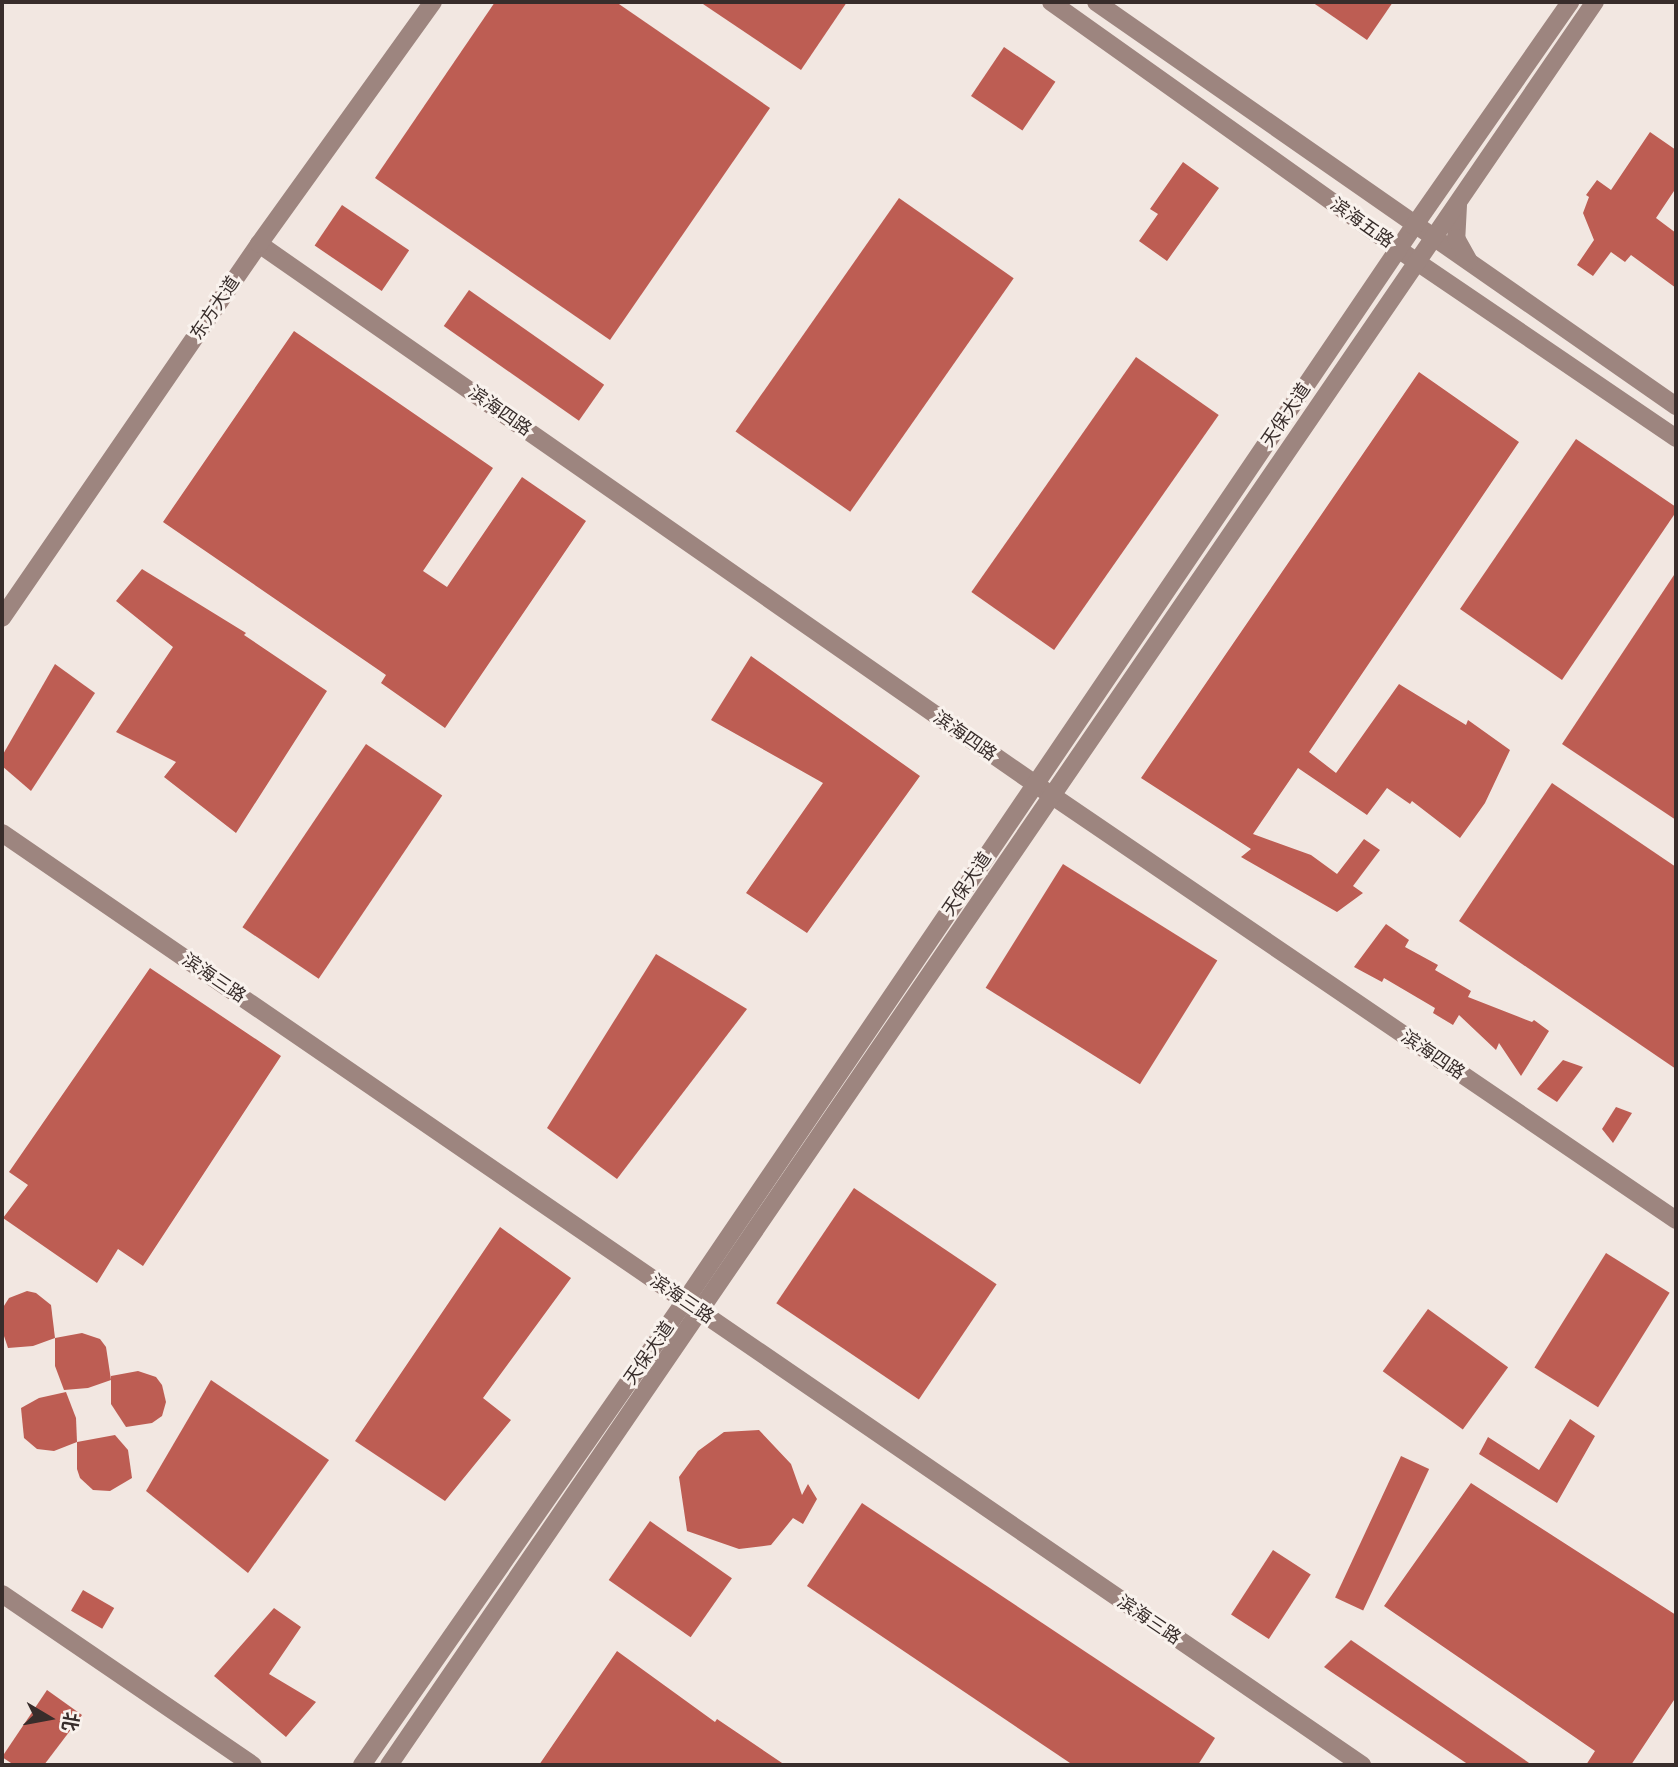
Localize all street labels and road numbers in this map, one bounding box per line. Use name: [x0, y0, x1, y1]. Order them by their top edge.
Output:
street label: 滨海五路: [1326, 194, 1398, 252]
street label: 东方大道: [186, 272, 244, 344]
street label: 天保大道: [1257, 379, 1315, 451]
street label: 滨海四路: [464, 382, 536, 440]
street label: 滨海四路: [929, 707, 1001, 765]
street label: 天保大道: [938, 848, 996, 920]
street label: 滨海三路: [178, 949, 250, 1007]
street label: 滨海四路: [1397, 1026, 1469, 1084]
street label: 滨海三路: [646, 1270, 718, 1328]
street label: 天保大道: [620, 1317, 678, 1389]
street label: 滨海三路: [1113, 1591, 1185, 1649]

